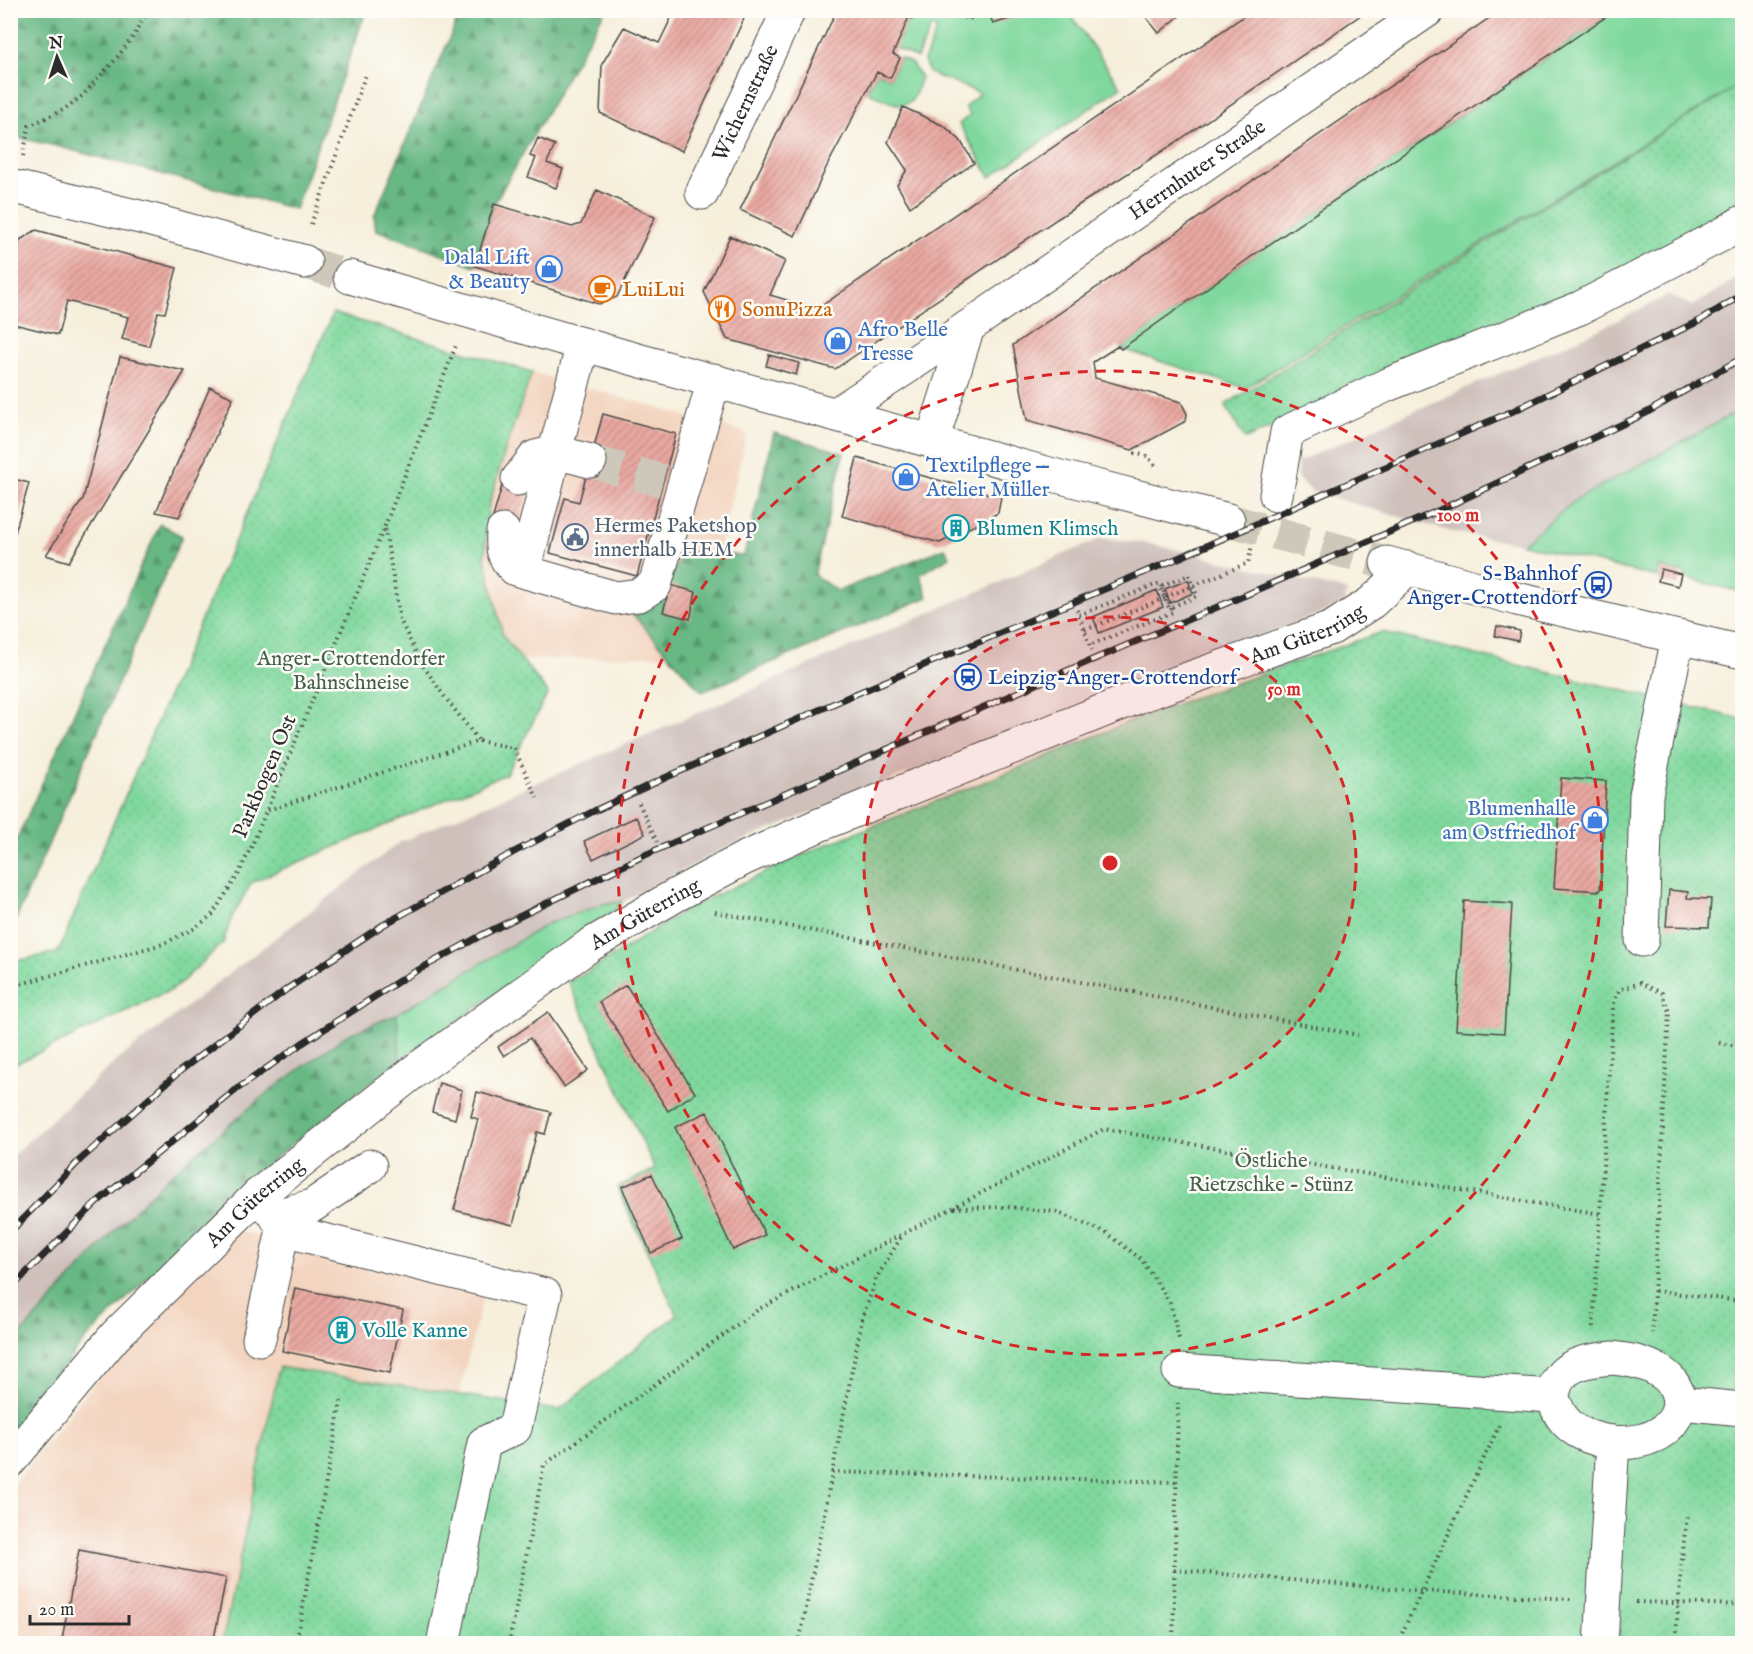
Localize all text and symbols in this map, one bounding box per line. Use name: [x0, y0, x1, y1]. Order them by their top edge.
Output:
north arrow: [27, 27, 87, 87]
text: N: [48, 34, 64, 54]
street label: Wichernstraße: [707, 40, 786, 166]
street label: Herrnhuter Straße: [1124, 114, 1272, 227]
place label: Dalal Lift & Beauty: [444, 245, 531, 296]
shop icon: Dalal Lift & Beauty: [534, 254, 564, 284]
cafe icon: LuiLui: [587, 274, 617, 304]
place label: LuiLui: [622, 277, 685, 304]
restaurant icon: SonuPizza: [707, 294, 737, 324]
place label: SonuPizza: [742, 297, 833, 324]
place label: Afro Belle Tresse: [857, 317, 948, 368]
shop icon: Afro Belle Tresse: [823, 326, 853, 356]
place label: Textilpflege — Atelier Müller: [925, 453, 1050, 504]
shop icon: Textilpflege — Atelier Müller: [891, 462, 921, 492]
text: 100 m: [1437, 505, 1479, 528]
place label: Hermes Paketshop innerhalb HEM: [594, 513, 757, 564]
building icon: Blumen Klimsch: [941, 513, 971, 543]
place label: Blumen Klimsch: [976, 516, 1118, 543]
public building icon: Hermes Paketshop innerhalb HEM: [560, 522, 590, 552]
place label: S-Bahnhof Anger-Crottendorf: [1406, 561, 1581, 612]
bus stop icon: S-Bahnhof Anger-Crottendorf: [1583, 570, 1613, 600]
street label: Am Güterring: [1245, 598, 1371, 671]
park label: Anger-Crottendorfer Bahnschneise: [256, 646, 445, 697]
station icon: Leipzig-Anger-Crottendorf: [953, 662, 983, 692]
place label: Leipzig-Anger-Crottendorf: [988, 665, 1240, 692]
text: 50 m: [1267, 679, 1301, 702]
street label: Parkbogen Ost: [227, 711, 303, 842]
place label: Blumenhalle am Ostfriedhof: [1442, 796, 1579, 847]
shop icon: Blumenhalle am Ostfriedhof: [1580, 805, 1610, 835]
centre of rings: [1100, 853, 1120, 873]
street label: Am Güterring: [585, 872, 706, 958]
park label: Östliche Rietzschke - Stünz: [1189, 1148, 1354, 1199]
street label: Am Güterring: [200, 1151, 311, 1255]
building icon: Volle Kanne: [327, 1315, 357, 1345]
place label: Volle Kanne: [361, 1318, 468, 1345]
scale bar: [30, 1588, 129, 1626]
text: 20 m: [39, 1599, 74, 1622]

